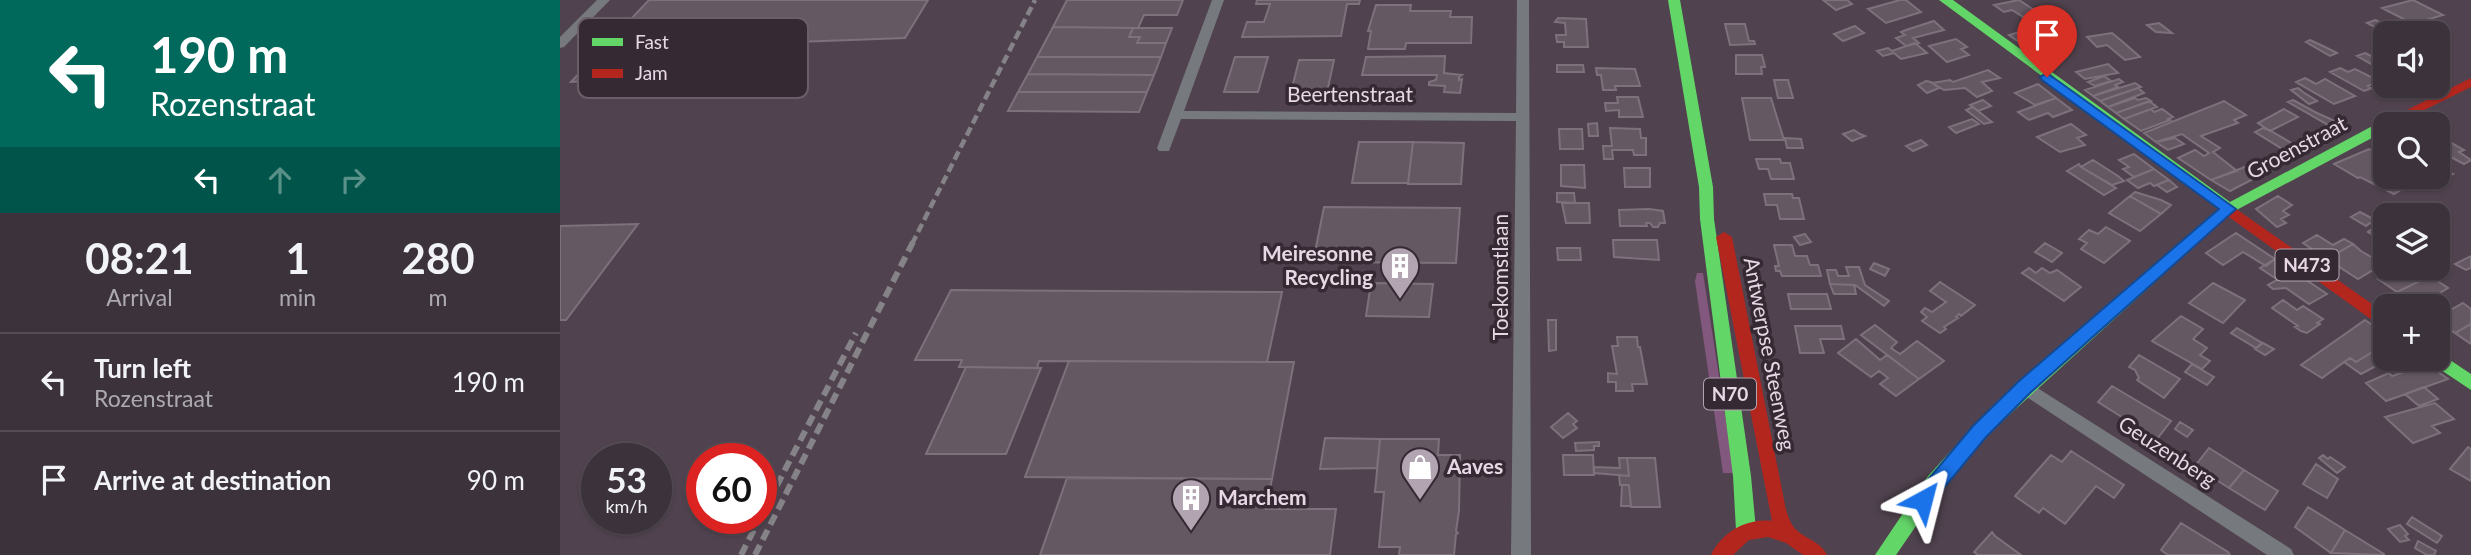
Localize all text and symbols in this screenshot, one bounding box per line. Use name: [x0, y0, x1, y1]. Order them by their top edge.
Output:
pin: [2017, 5, 2077, 77]
icon: arrive: [2028, 16, 2066, 54]
legend: [578, 18, 808, 98]
map controls: [2373, 21, 2450, 371]
button: sound: [2373, 21, 2450, 98]
text: 190 m: [150, 25, 288, 83]
icon: left: [35, 28, 126, 119]
text: Fast: [635, 30, 669, 53]
text: Jam: [635, 61, 668, 84]
street label: Beertenstraat: [1287, 81, 1413, 106]
text: Rozenstraat: [150, 84, 316, 123]
street label: Groenstraat: [2242, 110, 2351, 183]
button: search: [2373, 112, 2450, 189]
icon: left: [188, 161, 226, 199]
icon: ahead: [261, 161, 299, 199]
icon: right: [334, 161, 372, 199]
button: layers: [2373, 203, 2450, 280]
street label: Toekomstlaan: [1487, 214, 1512, 340]
text: 08:21: [85, 233, 194, 283]
text: 1: [285, 233, 310, 283]
text: 280: [402, 233, 475, 283]
place label: Meiresonne Recycling: [1262, 240, 1373, 289]
building icon: Meiresonne Recycling: [1379, 245, 1421, 300]
road number: N473: [2276, 249, 2338, 280]
street label: Antwerpse Steenweg: [1739, 255, 1801, 453]
text: Arrival: [106, 283, 173, 311]
text: min: [279, 283, 316, 311]
text: m: [429, 283, 448, 311]
button: +: [2373, 294, 2450, 371]
text: Turn left: [94, 352, 191, 384]
icon: left: [35, 363, 73, 401]
text: 190 m: [452, 366, 525, 398]
road number: N70: [1704, 378, 1756, 410]
text: Rozenstraat: [94, 384, 213, 412]
street label: Geuzenberg: [2114, 410, 2221, 492]
speed limit sign: 60: [686, 443, 777, 534]
shop icon: Aaves: [1399, 446, 1441, 501]
place label: Aaves: [1446, 453, 1503, 478]
text: 53: [606, 458, 647, 500]
icon: arrive: [35, 461, 73, 499]
position arrow: [1886, 463, 1960, 537]
text: Arrive at destination: [94, 464, 331, 496]
text: 90 m: [467, 464, 525, 496]
building icon: Marchem: [1170, 477, 1212, 532]
place label: Marchem: [1218, 484, 1307, 509]
text: km/h: [605, 495, 648, 517]

